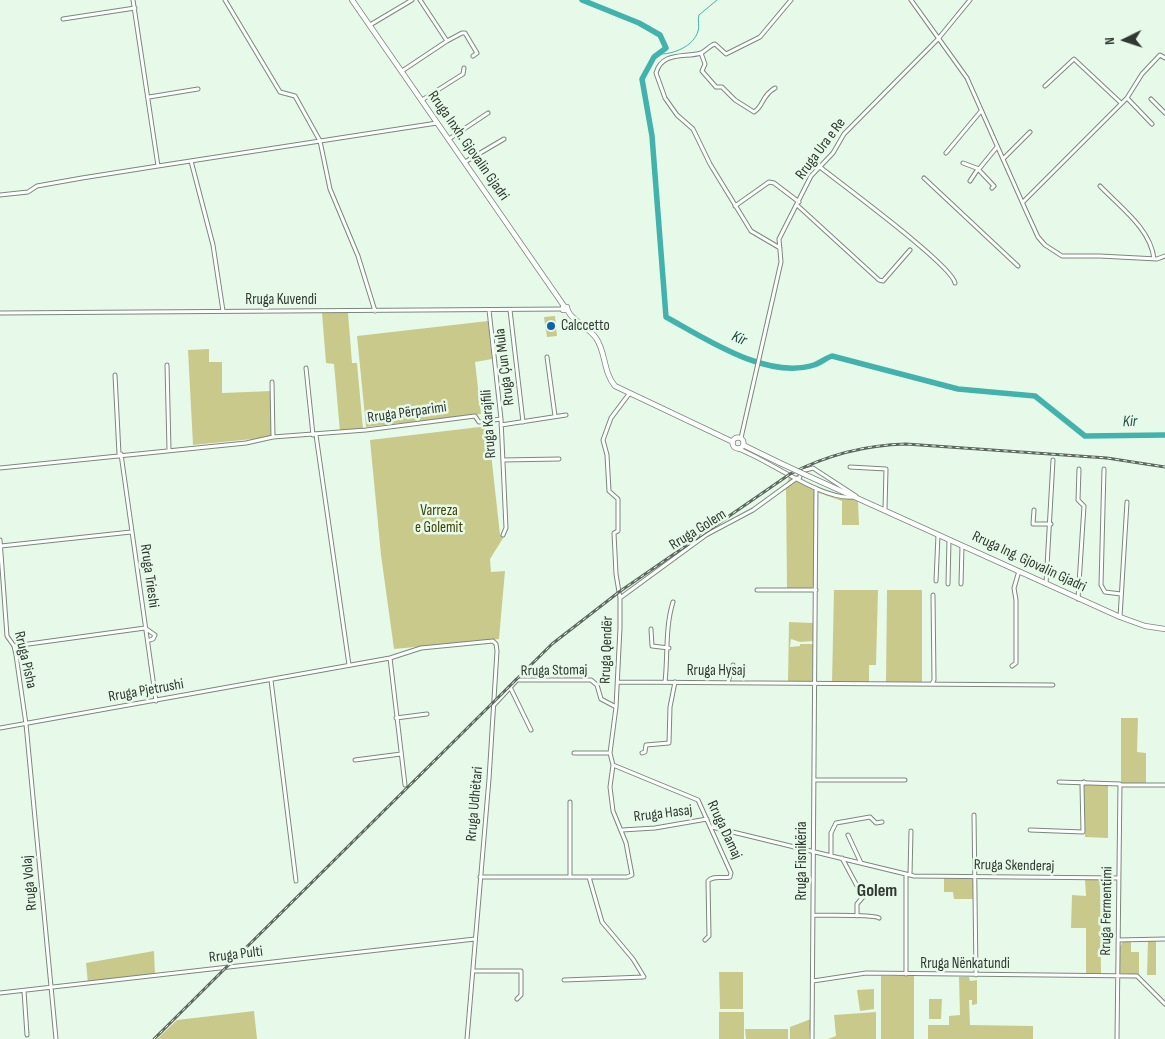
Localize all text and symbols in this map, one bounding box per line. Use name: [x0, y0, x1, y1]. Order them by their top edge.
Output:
north arrow: [1100, 15, 1150, 65]
text: N: [1101, 37, 1118, 45]
street label: Rruga Inxh. Gjovalin Gjadri: [423, 88, 513, 204]
street label: Rruga Ura e Re: [792, 115, 850, 183]
street label: Rruga Kuvendi: [245, 291, 317, 309]
place label: Calccetto: [561, 317, 610, 335]
marker: Calccetto: [545, 320, 557, 332]
street label: Rruga Çun Mula: [491, 327, 519, 407]
water label: Kir: [729, 327, 749, 351]
street label: Rruga Karajfili: [478, 389, 500, 459]
street label: Rruga Përparimi: [366, 399, 448, 427]
water label: Kir: [1123, 412, 1137, 432]
park label: Varreza e Golemit: [415, 502, 463, 537]
street label: Rruga Golem: [666, 506, 730, 554]
street label: Rruga Ing. Gjovalin Gjadri: [969, 528, 1089, 596]
street label: Rruga Trieshi: [136, 543, 162, 609]
street label: Rruga Qendër: [597, 616, 617, 684]
street label: Rruga Pisha: [10, 630, 40, 690]
street label: Rruga Stomaj: [521, 661, 587, 681]
street label: Rruga Hysaj: [687, 662, 745, 680]
street label: Rruga Pjetrushi: [107, 676, 185, 706]
street label: Rruga Udhëtari: [463, 766, 487, 842]
street label: Rruga Damaj: [703, 798, 745, 862]
street label: Rruga Hasaj: [633, 801, 693, 827]
street label: Rruga Fisnikëria: [793, 821, 811, 901]
street label: Rruga Volaj: [19, 855, 41, 911]
street label: Rruga Skenderaj: [974, 856, 1054, 876]
street label: Rruga Fermentimi: [1097, 866, 1117, 956]
district label: Golem: [857, 880, 897, 902]
street label: Rruga Pulti: [208, 943, 264, 967]
street label: Rruga Nënkatundi: [920, 955, 1010, 973]

